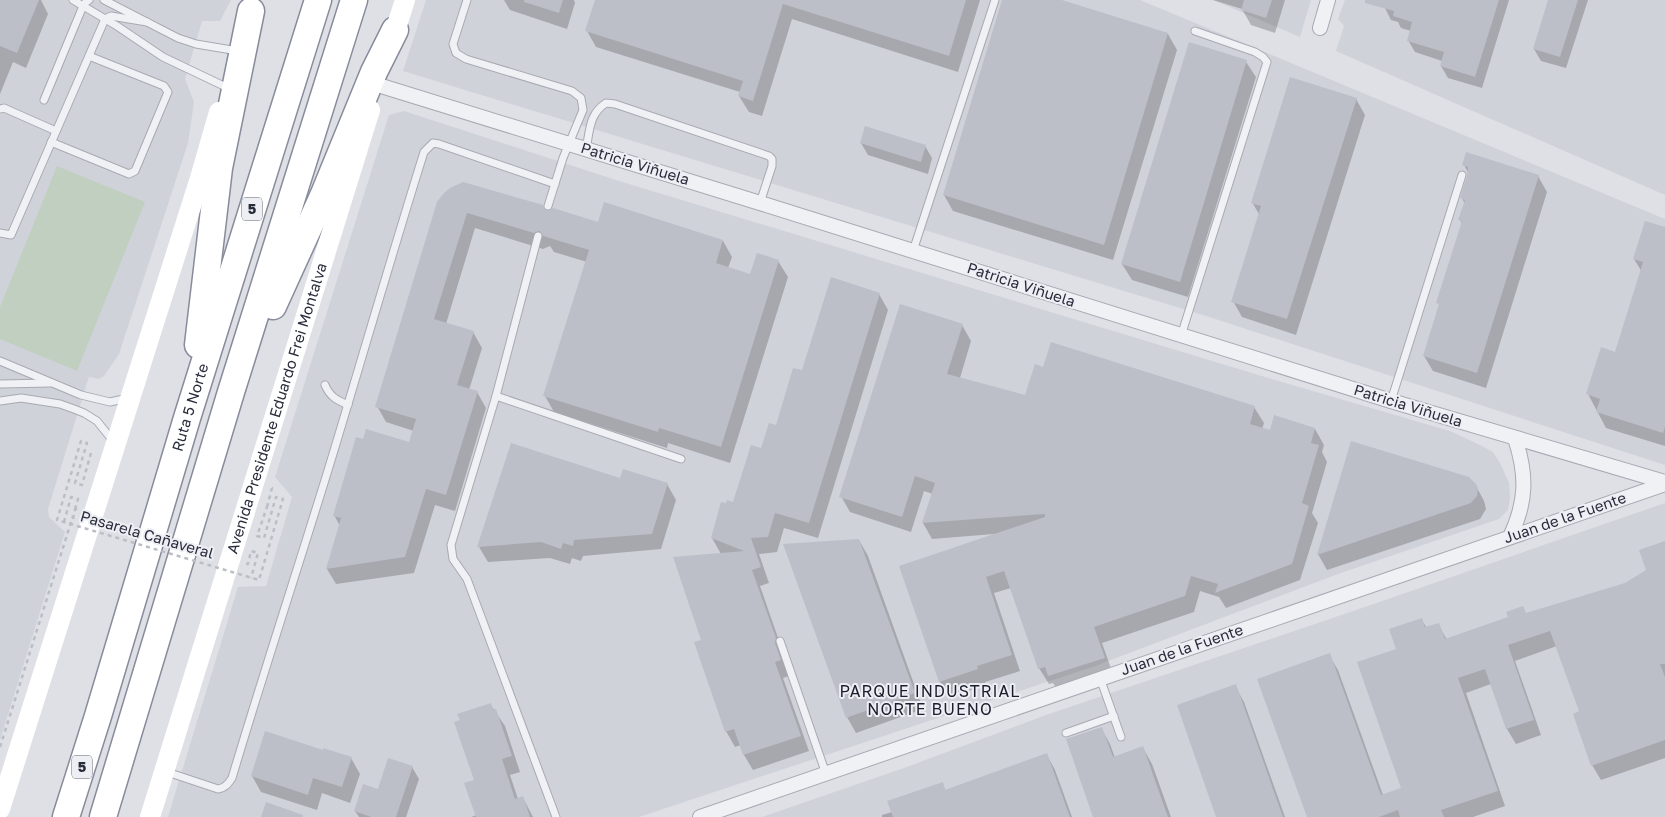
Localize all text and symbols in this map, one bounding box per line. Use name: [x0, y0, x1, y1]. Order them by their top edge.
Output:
street label: Patricia Viñuela: [579, 138, 692, 188]
road number: 5: [242, 198, 262, 220]
street label: Patricia Viñuela: [965, 258, 1078, 310]
street label: Avenida Presidente Eduardo Frei Montalva: [223, 260, 330, 556]
street label: Ruta 5 Norte: [168, 361, 212, 453]
street label: Patricia Viñuela: [1352, 380, 1465, 430]
street label: Juan de la Fuente: [1501, 488, 1628, 546]
street label: Pasarela Cañaveral: [79, 506, 216, 562]
street label: Juan de la Fuente: [1118, 620, 1245, 678]
district label: PARQUE INDUSTRIAL NORTE BUENO: [840, 681, 1020, 719]
road number: 5: [72, 756, 92, 779]

